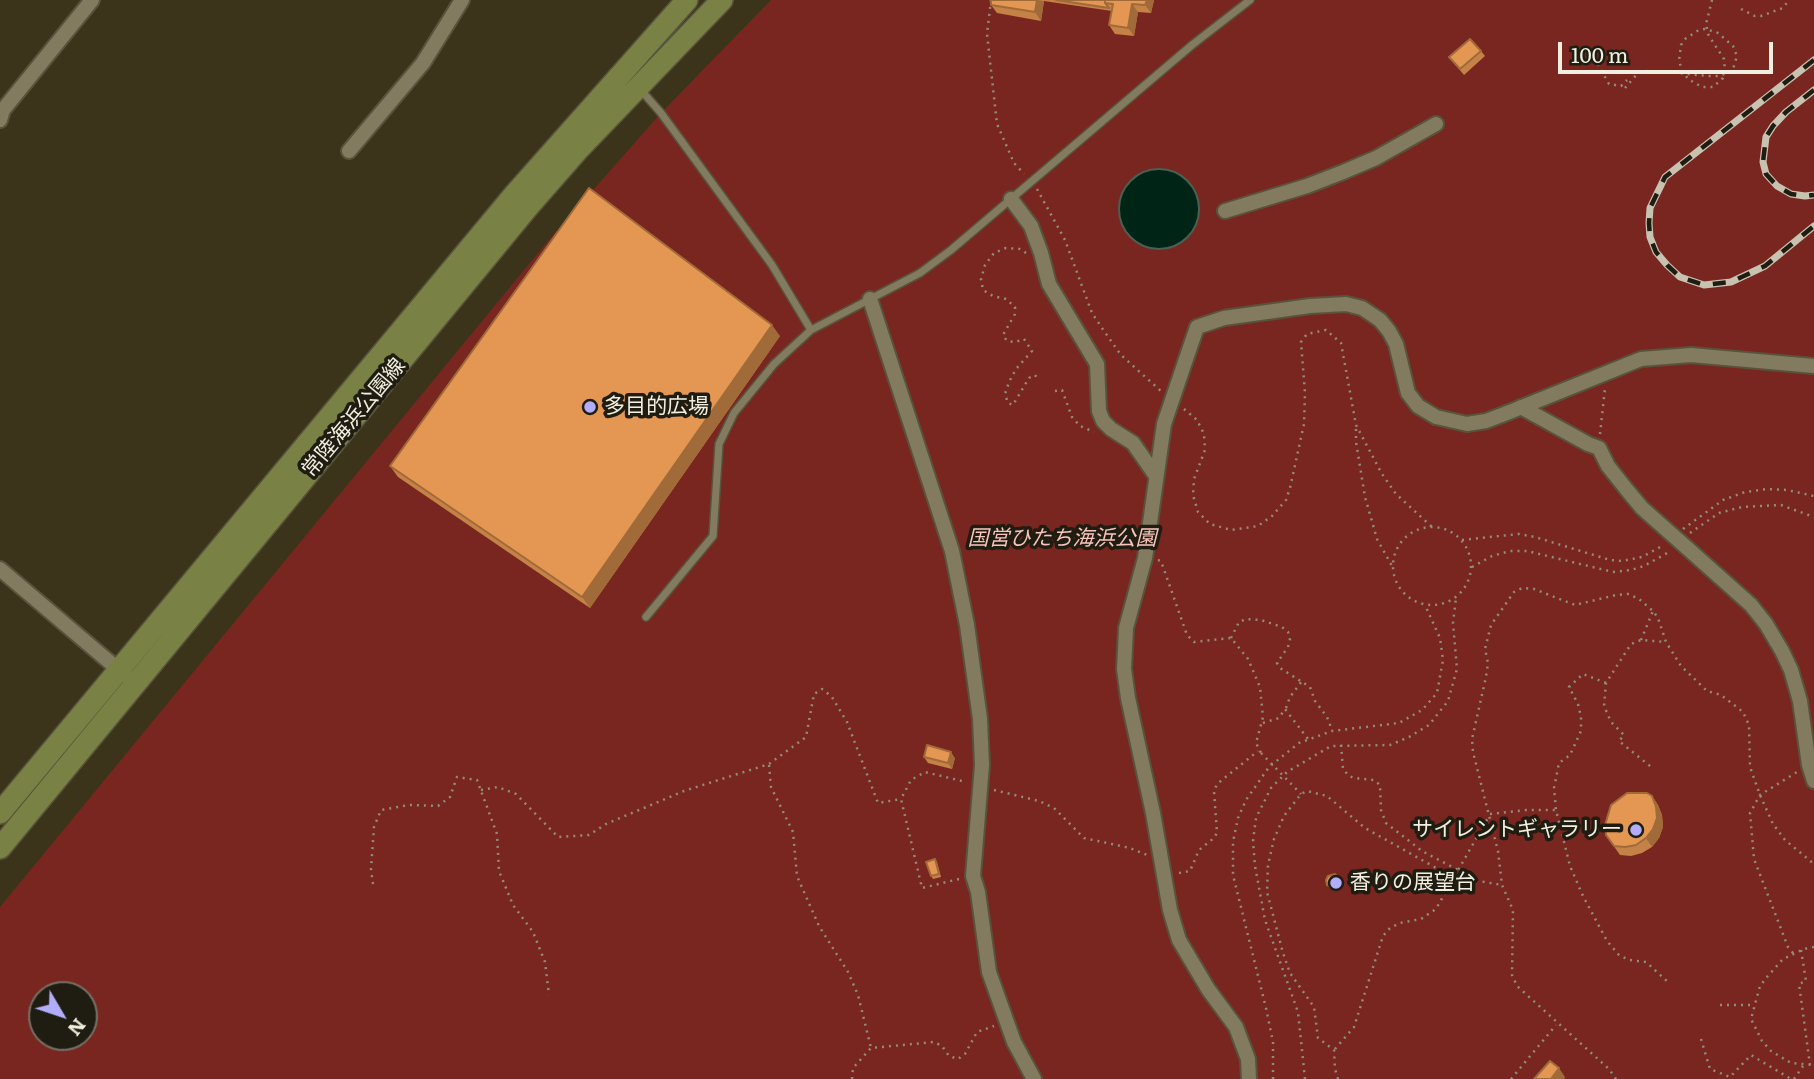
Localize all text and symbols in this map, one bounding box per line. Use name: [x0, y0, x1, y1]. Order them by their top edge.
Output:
scale bar: [1562, 28, 1777, 72]
text: 100 m: [1571, 38, 1628, 69]
street label: 常陸海浜公園線: [297, 354, 411, 482]
place label: 多目的広場: [604, 394, 709, 420]
marker: 多目的広場: [582, 399, 598, 415]
park label: 国営ひたち海浜公園: [968, 526, 1156, 552]
place label: サイレントギャラリー: [1412, 817, 1622, 843]
marker: サイレントギャラリー: [1628, 822, 1644, 838]
place label: 香りの展望台: [1350, 870, 1476, 896]
marker: 香りの展望台: [1328, 875, 1344, 891]
north arrow: [28, 981, 98, 1051]
text: N: [62, 1013, 94, 1043]

